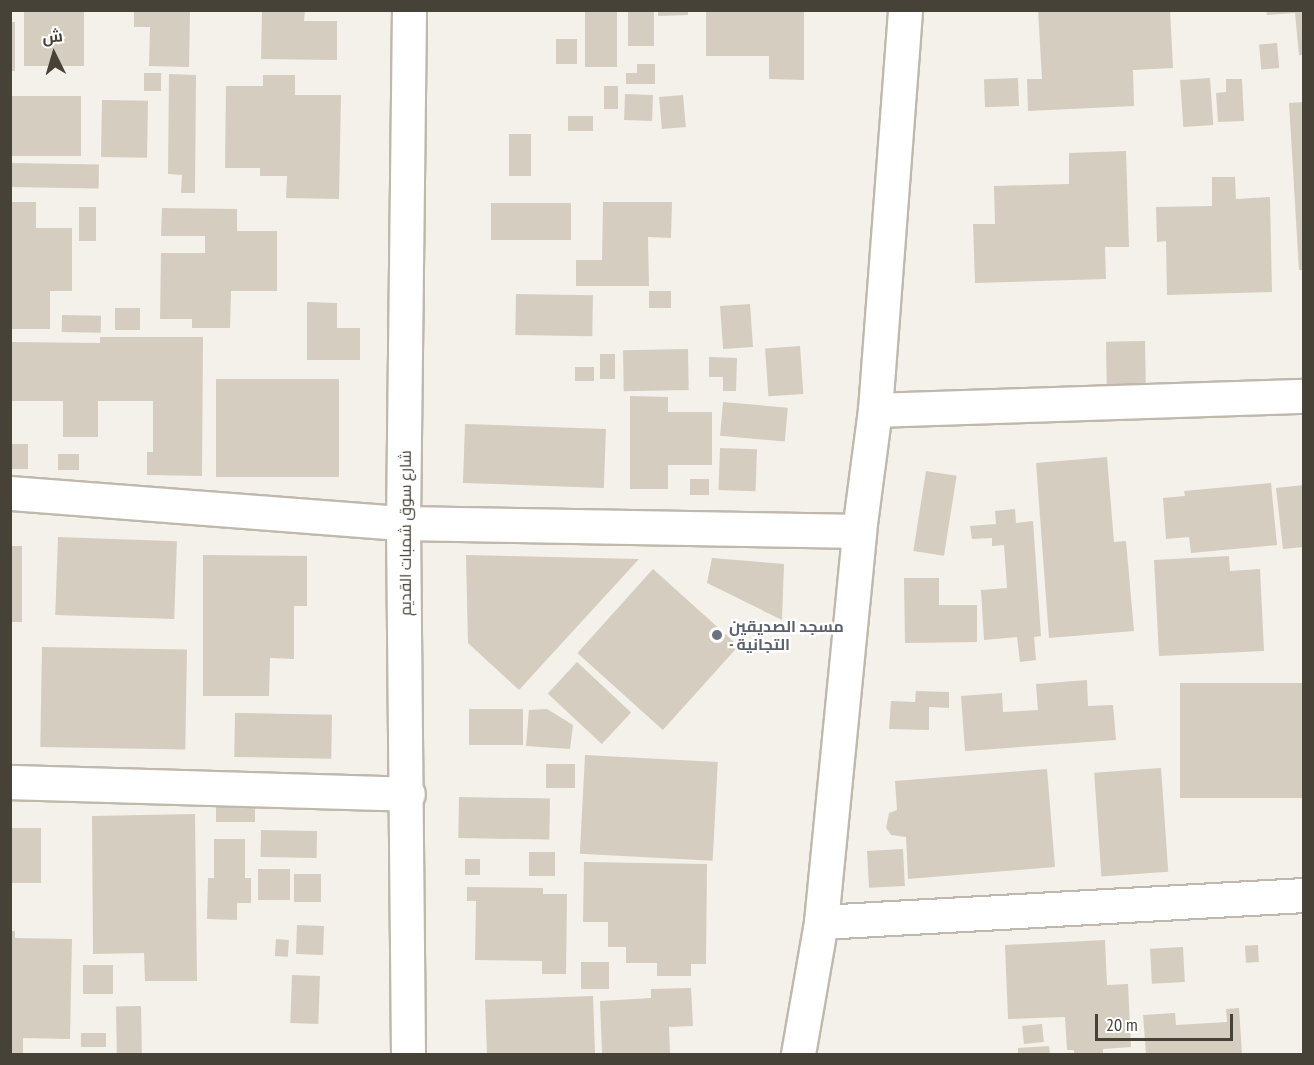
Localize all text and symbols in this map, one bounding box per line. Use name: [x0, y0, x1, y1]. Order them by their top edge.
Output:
north arrow: [24, 24, 84, 84]
text: ش: [41, 25, 64, 47]
street label: شارع سوق شمبات القديم: [395, 450, 415, 616]
place label: مسجد الصديقين - التجانية: [729, 616, 844, 654]
marker: مسجد الصديقين - التجانية: [710, 628, 724, 642]
scale bar: [1098, 1002, 1236, 1040]
text: 20 m: [1106, 1013, 1138, 1036]

